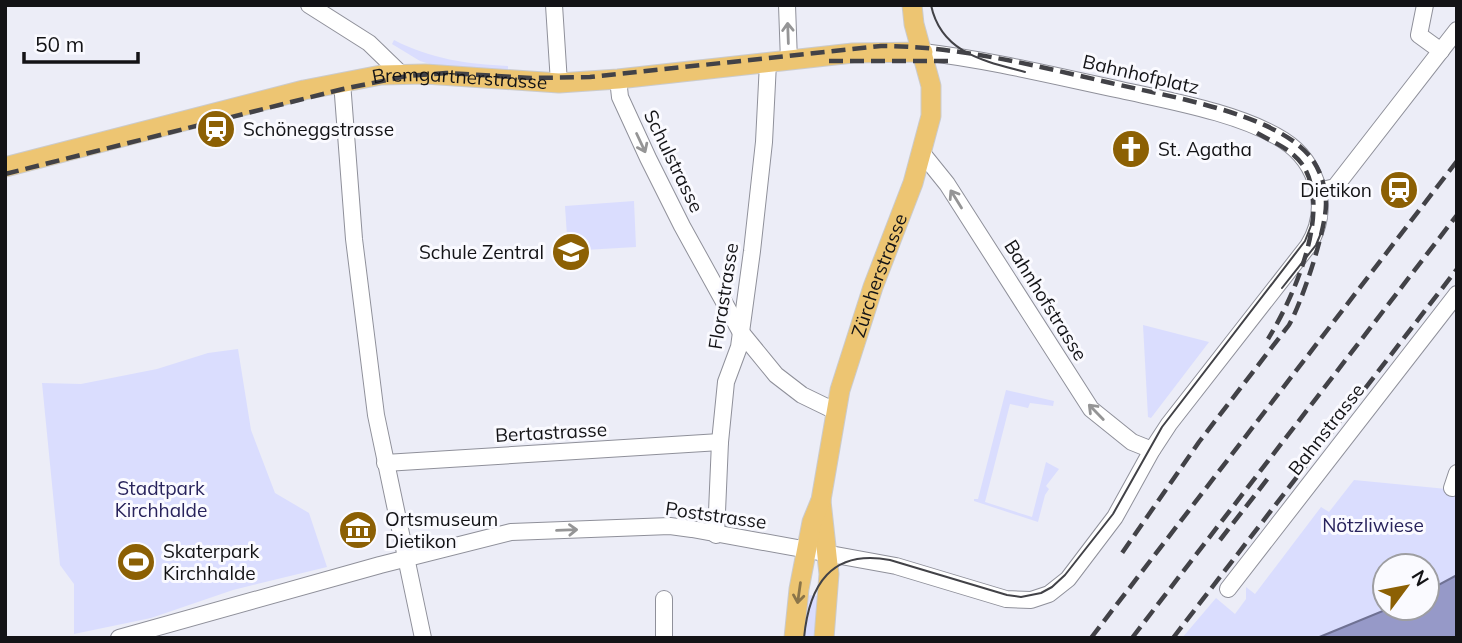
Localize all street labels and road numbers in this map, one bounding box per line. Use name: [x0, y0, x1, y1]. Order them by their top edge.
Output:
street label: Bahnhofplatz: [1080, 49, 1202, 99]
street label: Bremgartnerstrasse: [370, 62, 548, 94]
street label: Schulstrasse: [639, 106, 709, 216]
street label: Zürcherstrasse: [846, 210, 912, 340]
street label: Bahnhofstrasse: [999, 235, 1093, 365]
street label: Florastrasse: [703, 241, 743, 351]
street label: Bahnstrasse: [1283, 378, 1369, 480]
street label: Bertastrasse: [494, 417, 608, 447]
street label: Poststrasse: [664, 496, 768, 534]

